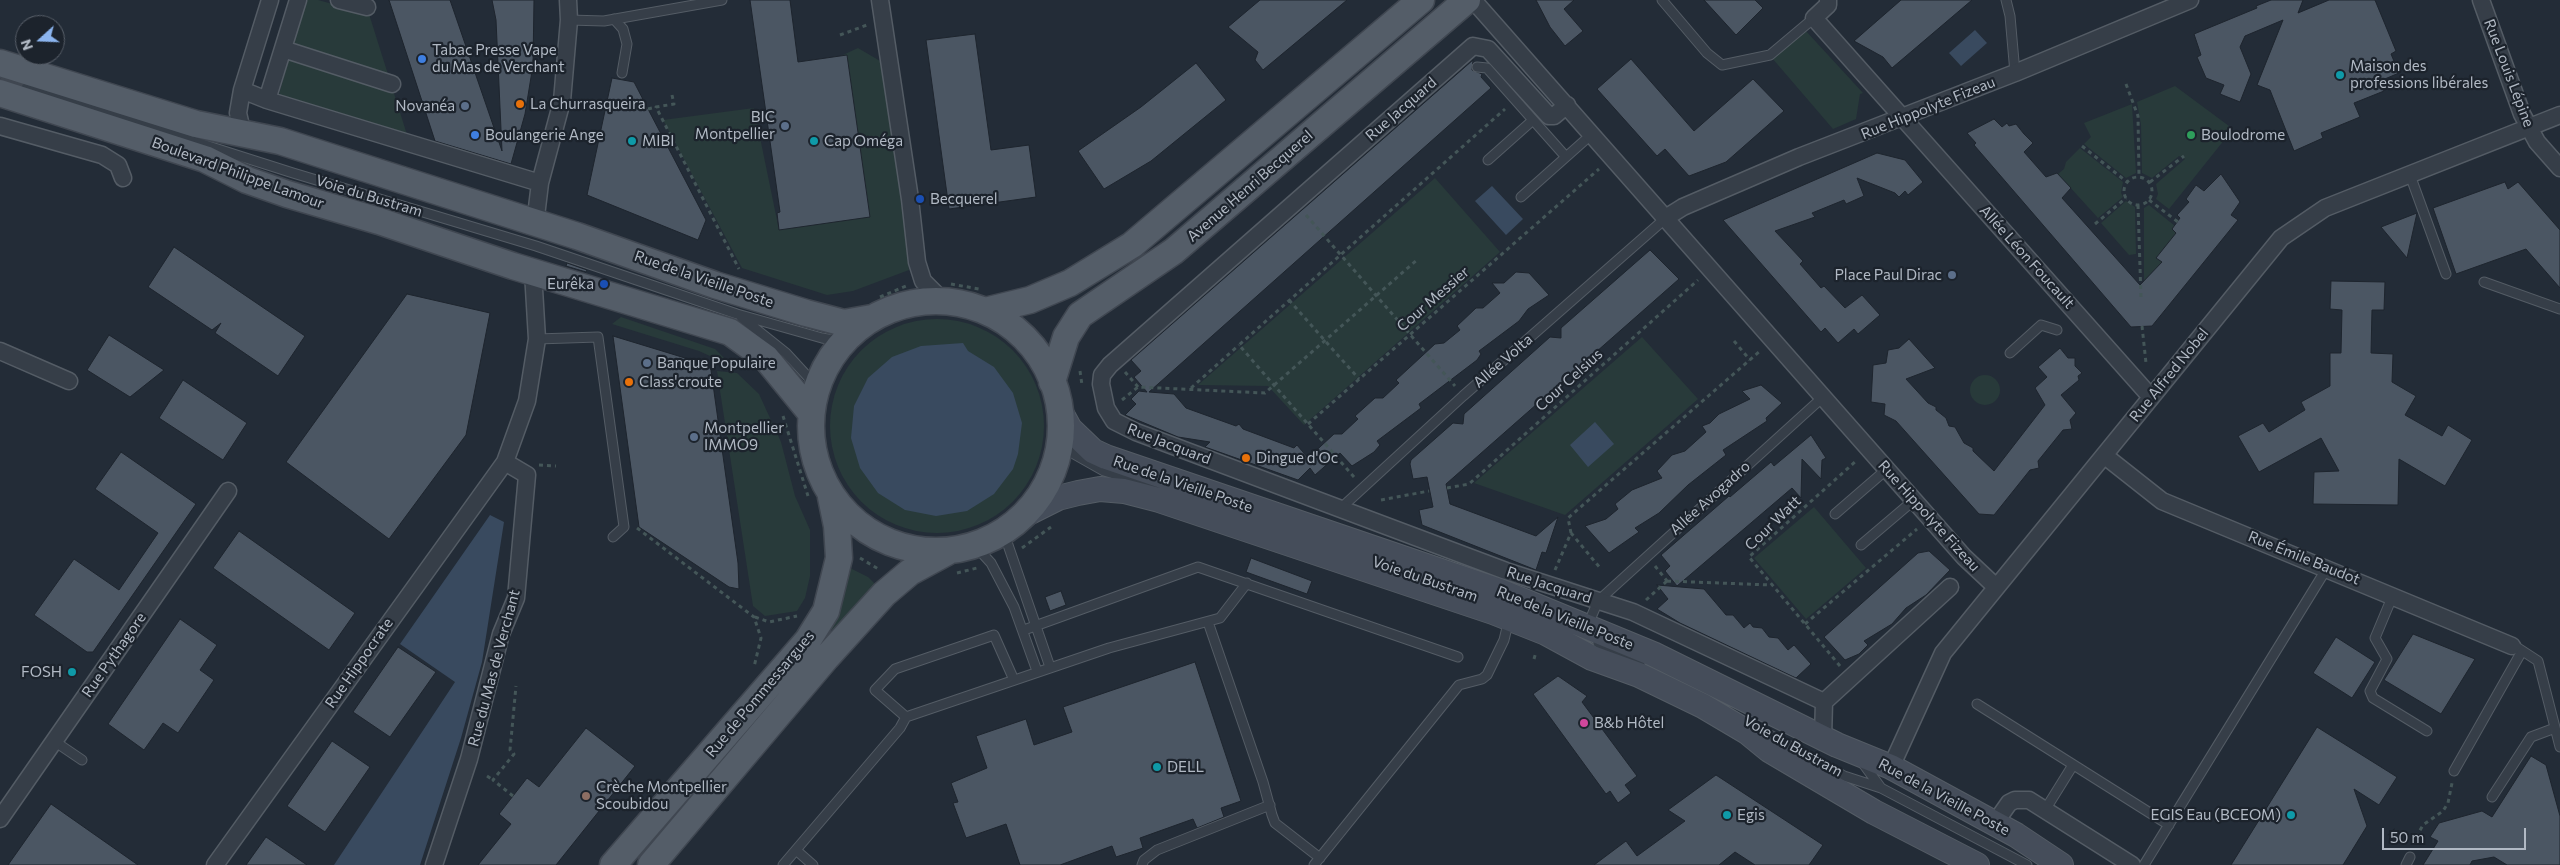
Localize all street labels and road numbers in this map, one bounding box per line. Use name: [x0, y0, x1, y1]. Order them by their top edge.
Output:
street label: Rue Louis Lépine: [2480, 16, 2538, 130]
street label: Rue Jacquard: [1362, 73, 1440, 145]
street label: Rue Hippolyte Fizeau: [1858, 73, 1998, 143]
street label: Avenue Henri Becquerel: [1183, 126, 1317, 246]
street label: Boulevard Philippe Lamour: [149, 133, 327, 213]
street label: Voie du Bustram: [314, 171, 424, 221]
street label: Allée Léon Foucault: [1976, 202, 2078, 312]
street label: Rue de la Vieille Poste: [632, 247, 776, 311]
street label: Cour Messier: [1393, 263, 1473, 335]
street label: Rue Alfred Nobel: [2126, 325, 2212, 425]
street label: Allée Volta: [1470, 330, 1536, 392]
street label: Cour Celsius: [1532, 345, 1606, 415]
street label: Rue Jacquard: [1125, 420, 1213, 468]
street label: Rue de la Vieille Poste: [1111, 452, 1255, 516]
street label: Allée Avogadro: [1666, 457, 1754, 539]
street label: Rue Hippolyte Fizeau: [1874, 457, 1984, 575]
street label: Cour Watt: [1741, 492, 1805, 554]
street label: Rue Émile Baudot: [2245, 527, 2363, 589]
street label: Voie du Bustram: [1370, 552, 1480, 606]
street label: Rue Jacquard: [1504, 563, 1594, 607]
street label: Rue de la Vieille Poste: [1494, 582, 1636, 654]
street label: Rue du Mas de Verchant: [464, 588, 524, 748]
street label: Rue Pythagore: [78, 609, 150, 701]
street label: Rue Hippocrate: [321, 614, 397, 712]
street label: Rue de Pommessargues: [702, 627, 818, 761]
street label: Voie du Bustram: [1740, 711, 1846, 781]
street label: Rue de la Vieille Poste: [1875, 755, 2013, 839]

